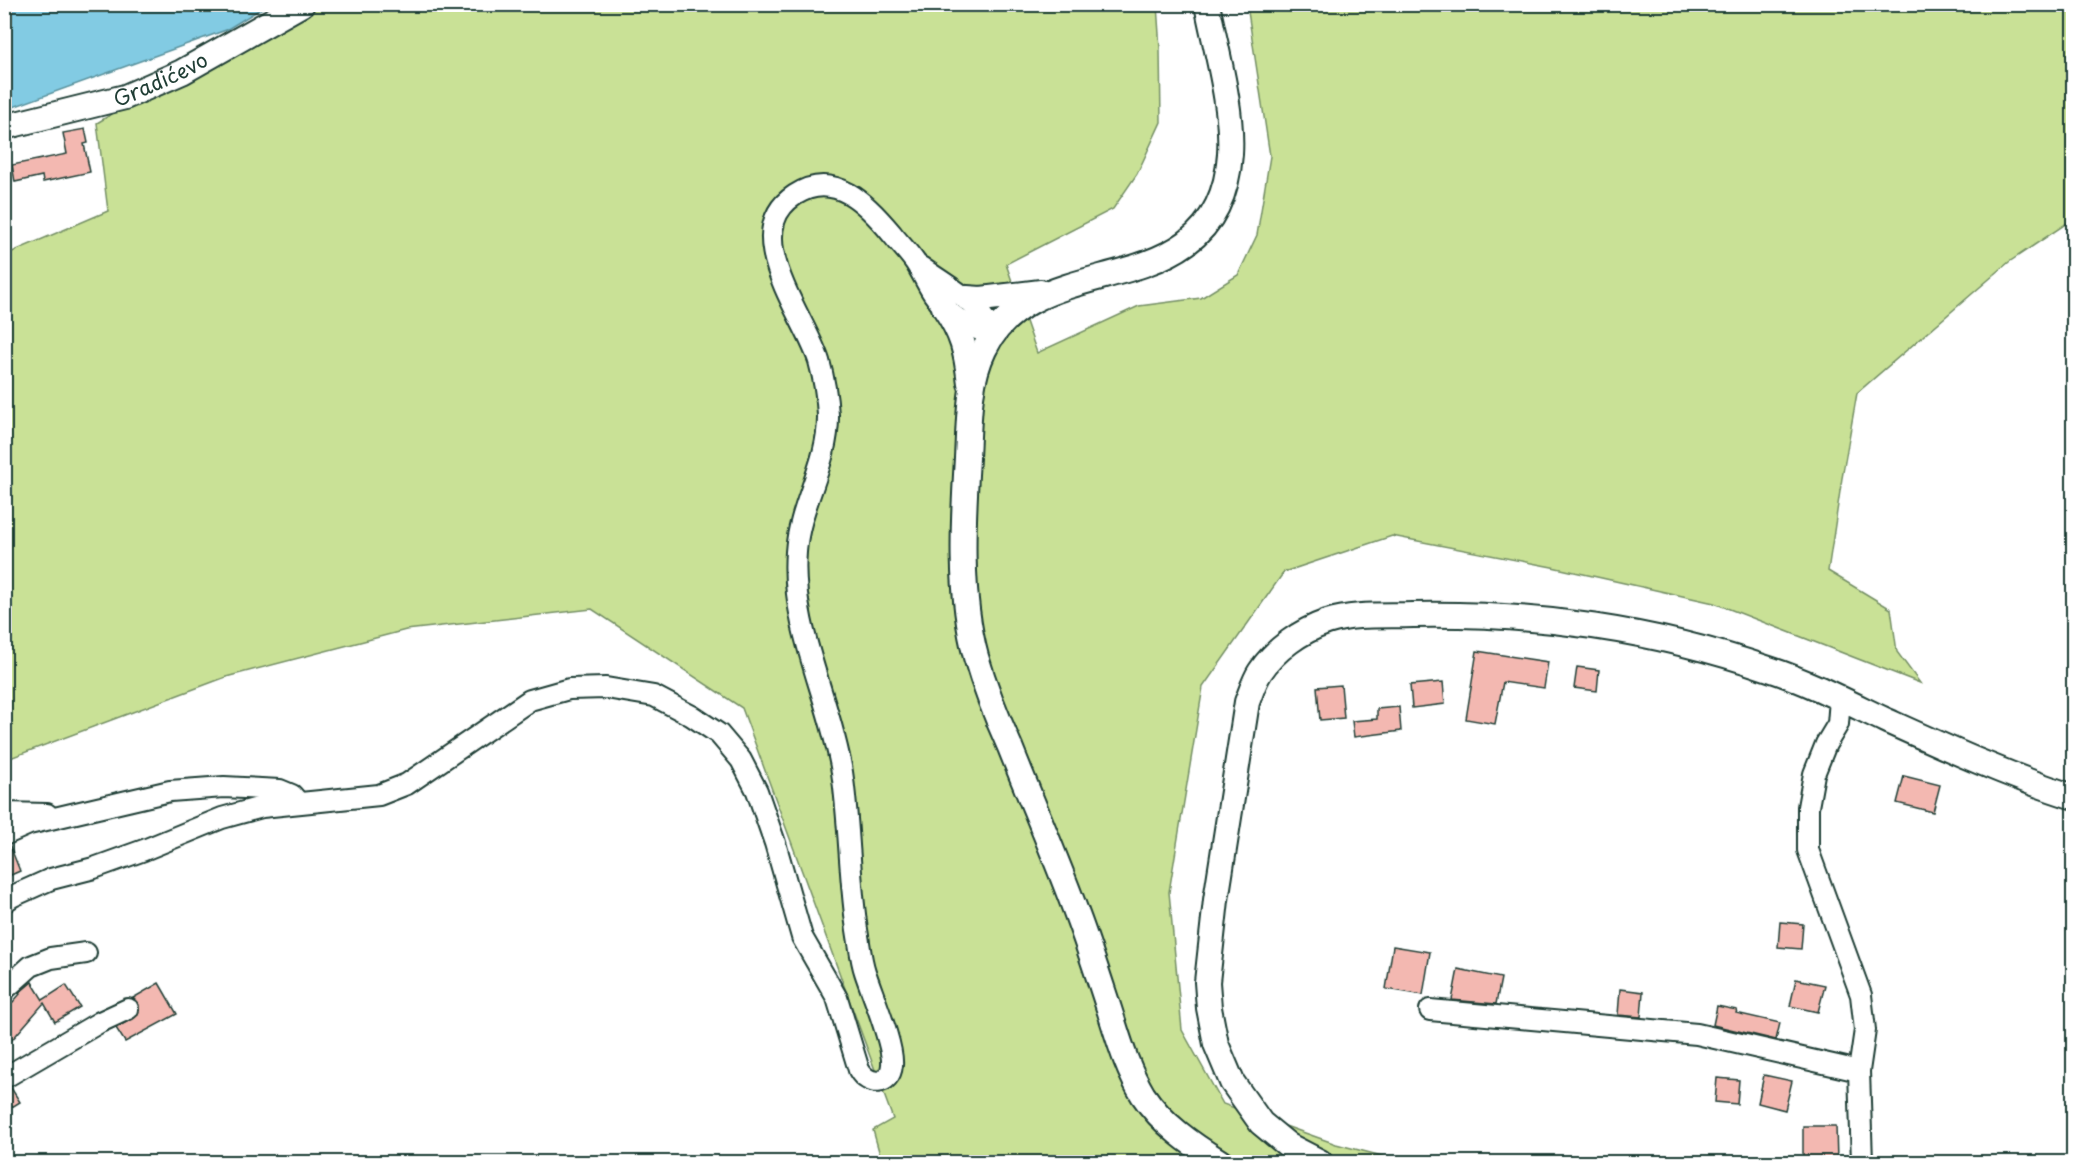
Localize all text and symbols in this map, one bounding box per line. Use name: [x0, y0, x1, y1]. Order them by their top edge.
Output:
street label: Gradićevo: [110, 43, 213, 113]

